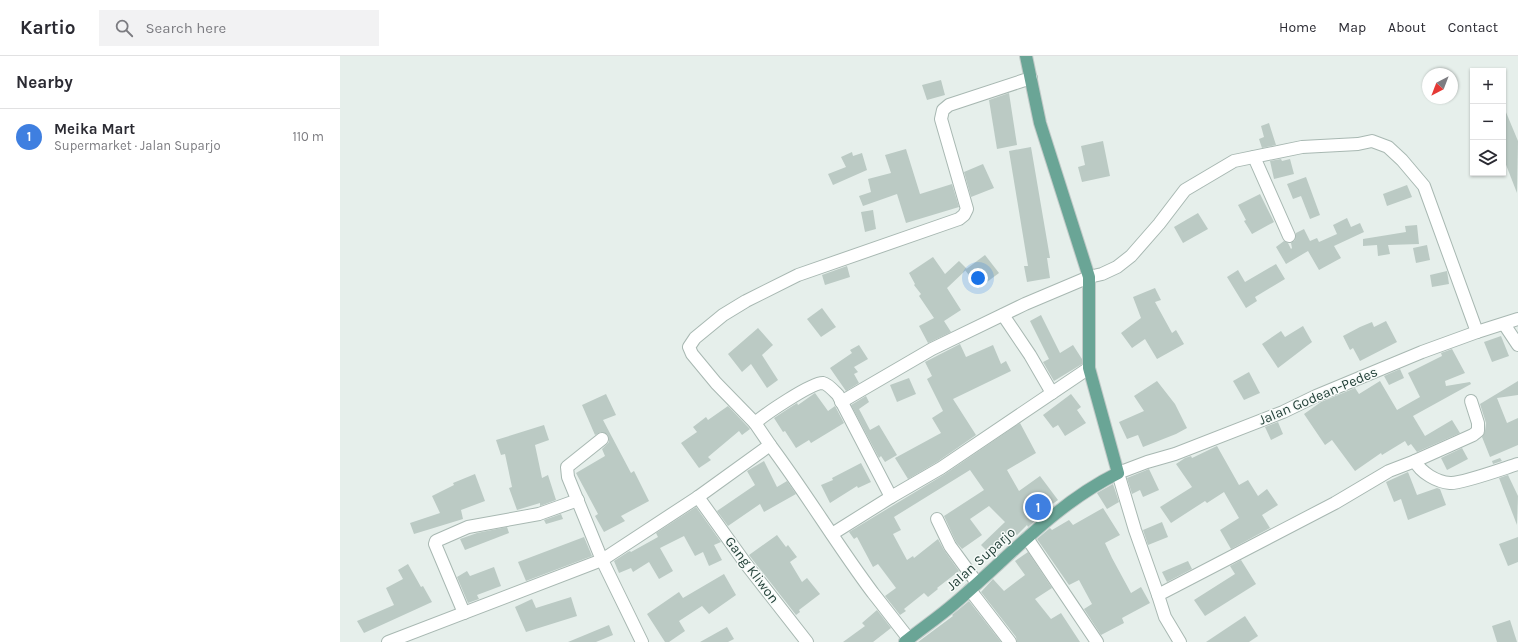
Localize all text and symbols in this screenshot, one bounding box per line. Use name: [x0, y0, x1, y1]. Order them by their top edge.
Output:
search box: [99, 10, 379, 46]
text: Kartio: [20, 17, 75, 39]
icon: search: [113, 17, 135, 39]
text: Search here: [145, 19, 226, 37]
text: Home: [1279, 19, 1316, 36]
text: Map: [1338, 19, 1366, 36]
text: About: [1388, 19, 1426, 36]
text: Contact: [1448, 19, 1498, 36]
north arrow: [1422, 68, 1458, 104]
map controls: [1470, 68, 1506, 176]
button: +: [1470, 68, 1506, 104]
text: Nearby: [16, 72, 73, 92]
button: −: [1470, 104, 1506, 140]
text: Meika Mart: [54, 120, 135, 138]
text: 1: [27, 129, 31, 144]
text: 110 m: [292, 129, 324, 144]
text: Supermarket · Jalan Suparjo: [54, 138, 221, 153]
button: layers: [1470, 140, 1506, 176]
your location: [968, 268, 988, 288]
street label: Jalan Godean-Pedes: [1256, 363, 1380, 429]
pin: 1: [1025, 492, 1051, 522]
street label: Jalan Suparjo: [943, 524, 1019, 594]
street label: Gang Kliwon: [721, 533, 783, 607]

